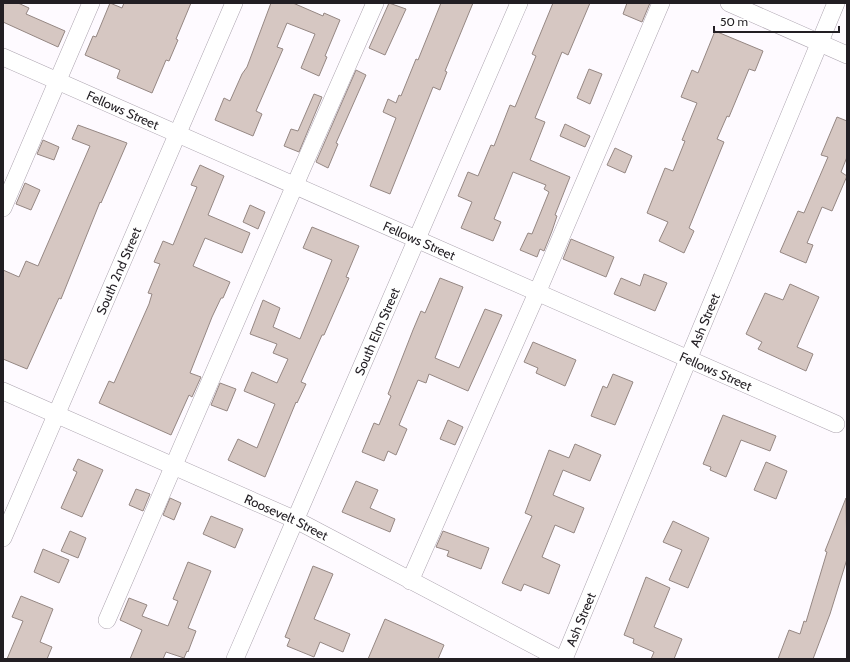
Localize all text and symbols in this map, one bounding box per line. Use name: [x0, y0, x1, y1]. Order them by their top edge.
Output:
scale bar: [714, 8, 839, 34]
text: 50 m: [720, 14, 748, 29]
street label: Fellows Street: [84, 87, 162, 133]
street label: Fellows Street: [381, 218, 459, 264]
street label: South 2nd Street: [92, 224, 144, 317]
street label: South Elm Street: [351, 285, 403, 378]
street label: Ash Street: [686, 290, 723, 349]
street label: Fellows Street: [677, 348, 755, 394]
street label: Roosevelt Street: [242, 490, 331, 544]
street label: Ash Street: [562, 589, 599, 649]

